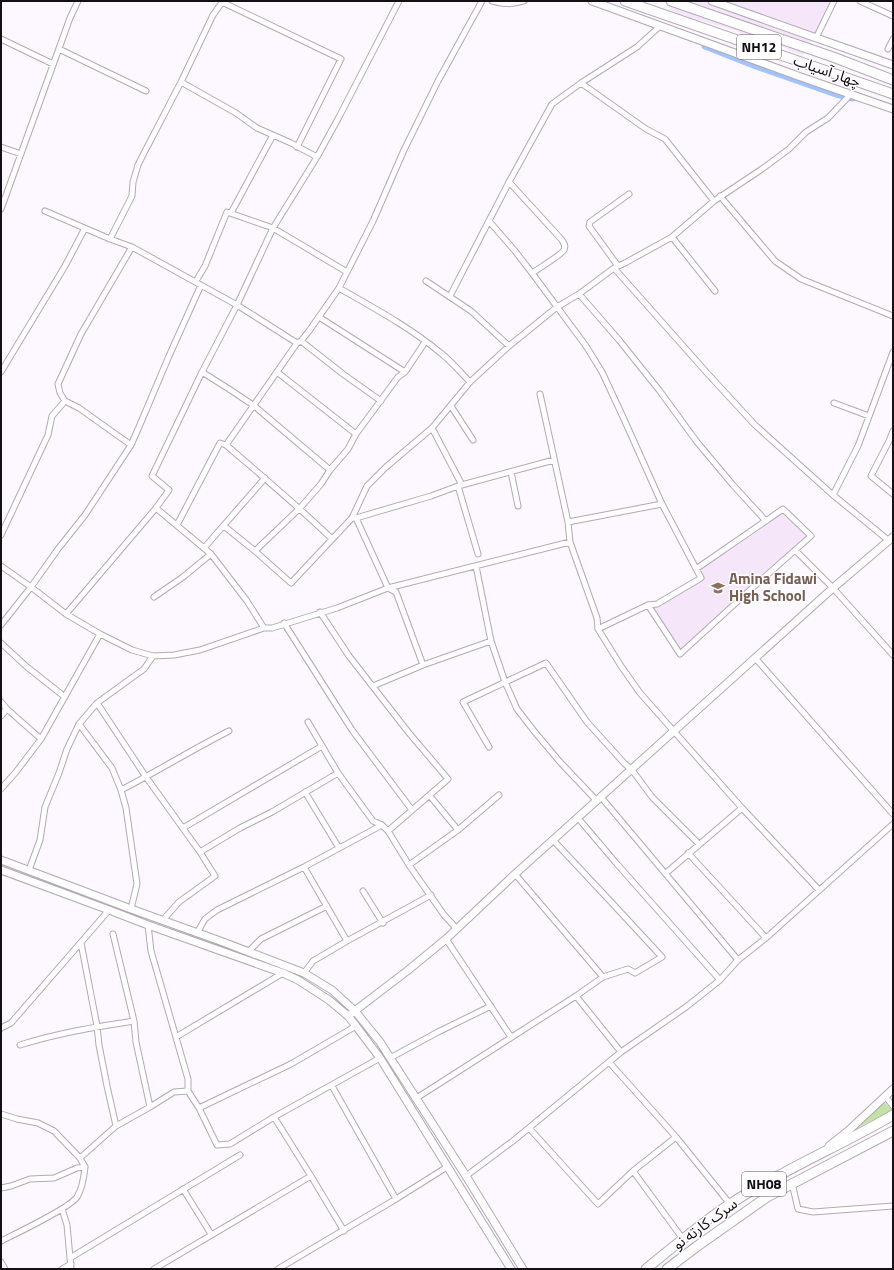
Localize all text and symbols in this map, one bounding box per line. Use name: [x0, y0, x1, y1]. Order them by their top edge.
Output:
road number: NH12: [737, 35, 781, 59]
street label: چهار آسیاب: [790, 48, 864, 93]
place label: Amina Fidawi High School: [729, 567, 817, 607]
school or university icon: Amina Fidawi High School: [710, 580, 726, 596]
road number: NH08: [742, 1172, 786, 1196]
street label: سرک کارته نو: [667, 1192, 742, 1255]

